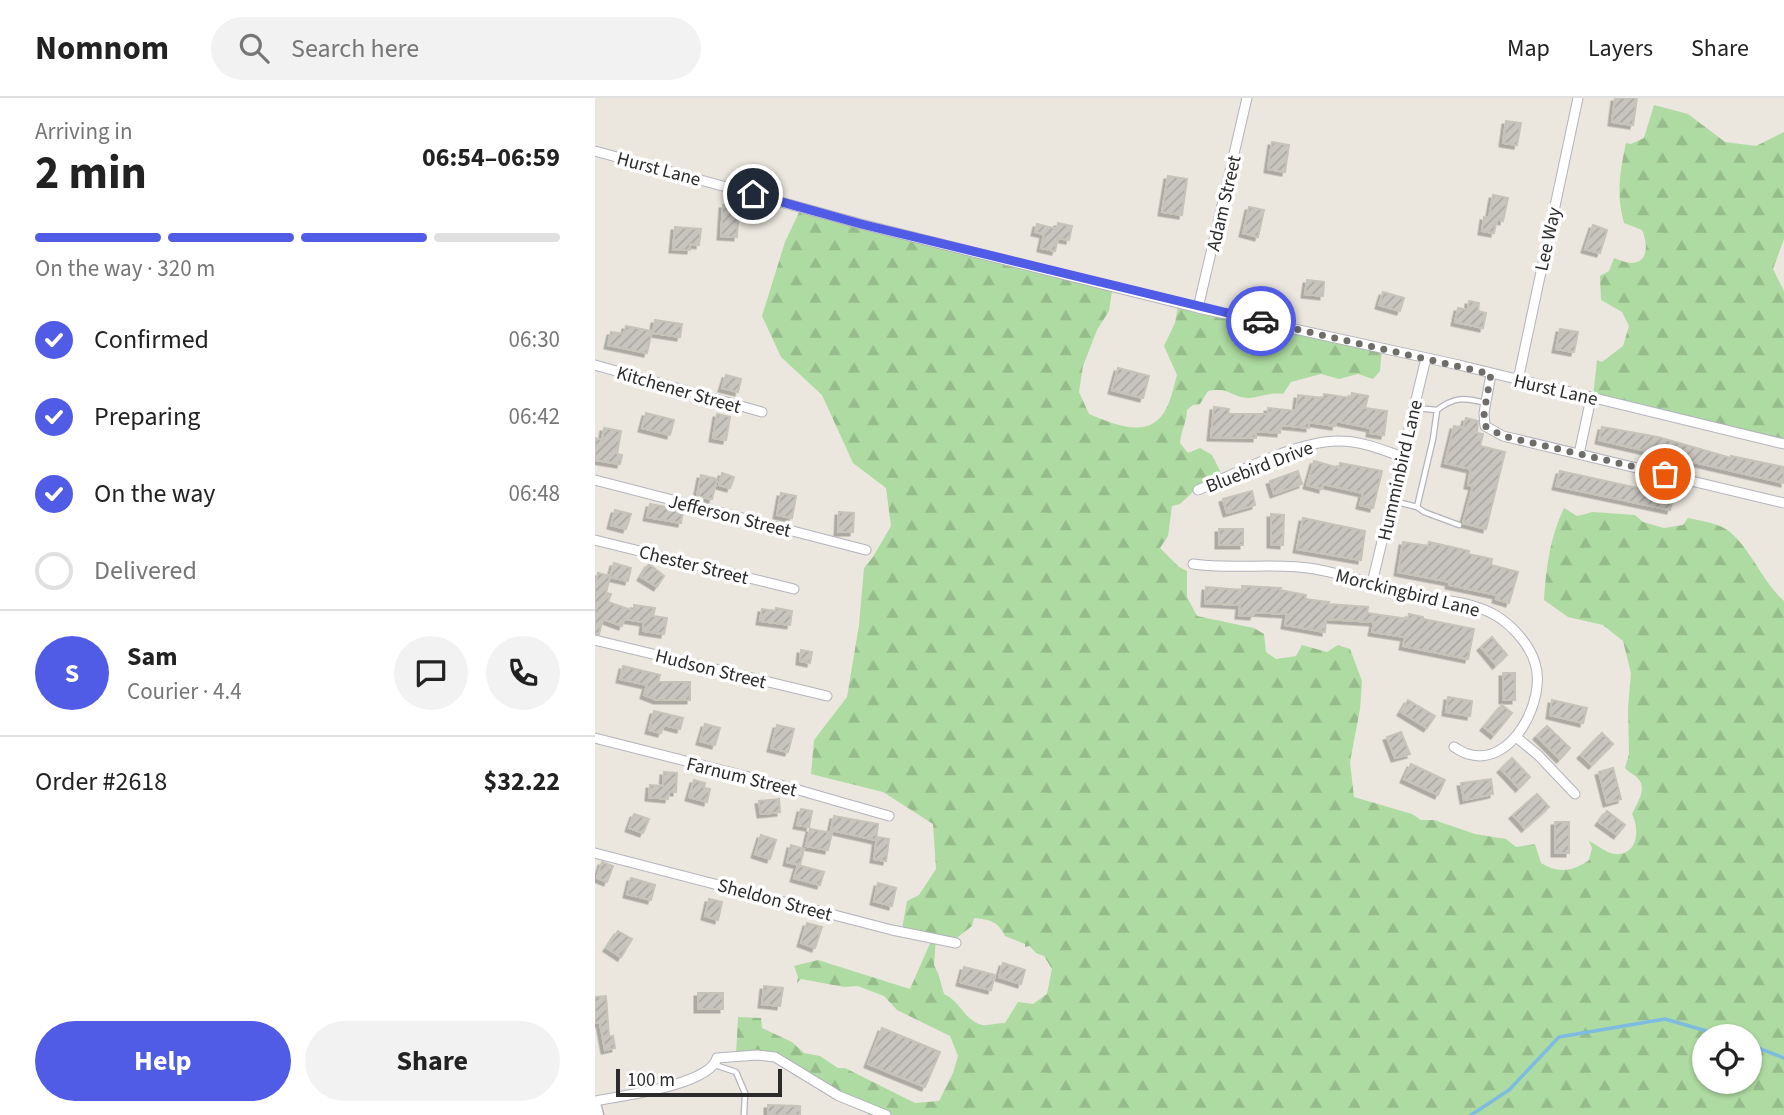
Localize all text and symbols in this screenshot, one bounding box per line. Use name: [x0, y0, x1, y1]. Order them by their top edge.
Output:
search box: [211, 17, 701, 80]
text: Nomnom: [35, 25, 169, 72]
icon: search: [235, 29, 273, 67]
text: Search here: [291, 30, 419, 67]
text: Map: [1507, 31, 1550, 66]
text: Layers: [1588, 31, 1653, 66]
text: Share: [1691, 31, 1749, 66]
text: Arriving in: [35, 115, 133, 148]
text: 06:54–06:59: [422, 139, 560, 176]
text: 2 min: [35, 141, 147, 206]
street label: Hurst Lane: [614, 145, 703, 194]
street label: Adam Street: [1200, 152, 1249, 254]
pin: [723, 164, 783, 224]
icon: home: [734, 175, 772, 213]
street label: Lee Way: [1529, 205, 1568, 274]
text: On the way · 320 m: [35, 252, 215, 285]
courier: [1226, 286, 1296, 356]
icon: car: [1242, 302, 1280, 340]
icon: check: [35, 321, 73, 359]
text: Confirmed: [94, 321, 209, 358]
text: 06:30: [509, 323, 560, 356]
street label: Kitchener Street: [613, 360, 744, 421]
street label: Hurst Lane: [1511, 368, 1600, 413]
street label: Humminbird Lane: [1371, 397, 1430, 543]
icon: check: [35, 398, 73, 436]
text: Preparing: [94, 398, 200, 435]
text: 06:42: [509, 400, 560, 433]
street label: Bluebird Drive: [1202, 435, 1317, 500]
pin: [1635, 444, 1695, 504]
icon: bag: [1646, 455, 1684, 493]
icon: check: [35, 475, 73, 513]
text: On the way: [94, 475, 215, 512]
text: 06:48: [509, 477, 560, 510]
street label: Jefferson Street: [666, 488, 794, 545]
street label: Chester Street: [636, 539, 752, 592]
text: Delivered: [94, 552, 197, 589]
street label: Morckingbird Lane: [1333, 562, 1483, 624]
button: chat: [394, 636, 468, 710]
button: phone: [486, 636, 560, 710]
text: Sam: [127, 638, 177, 675]
street label: Hudson Street: [652, 643, 769, 696]
text: S: [65, 655, 79, 692]
text: Courier · 4.4: [127, 675, 242, 708]
street label: Farnum Street: [684, 751, 800, 804]
text: Order #2618: [35, 763, 167, 800]
text: $32.22: [484, 763, 560, 800]
street label: Sheldon Street: [714, 872, 835, 929]
button: Help: [35, 1021, 291, 1101]
button: Share: [305, 1021, 560, 1101]
map controls: [1692, 1024, 1762, 1094]
button: locate: [1692, 1024, 1762, 1094]
scale bar: [616, 1066, 782, 1098]
text: 100 m: [627, 1067, 675, 1094]

